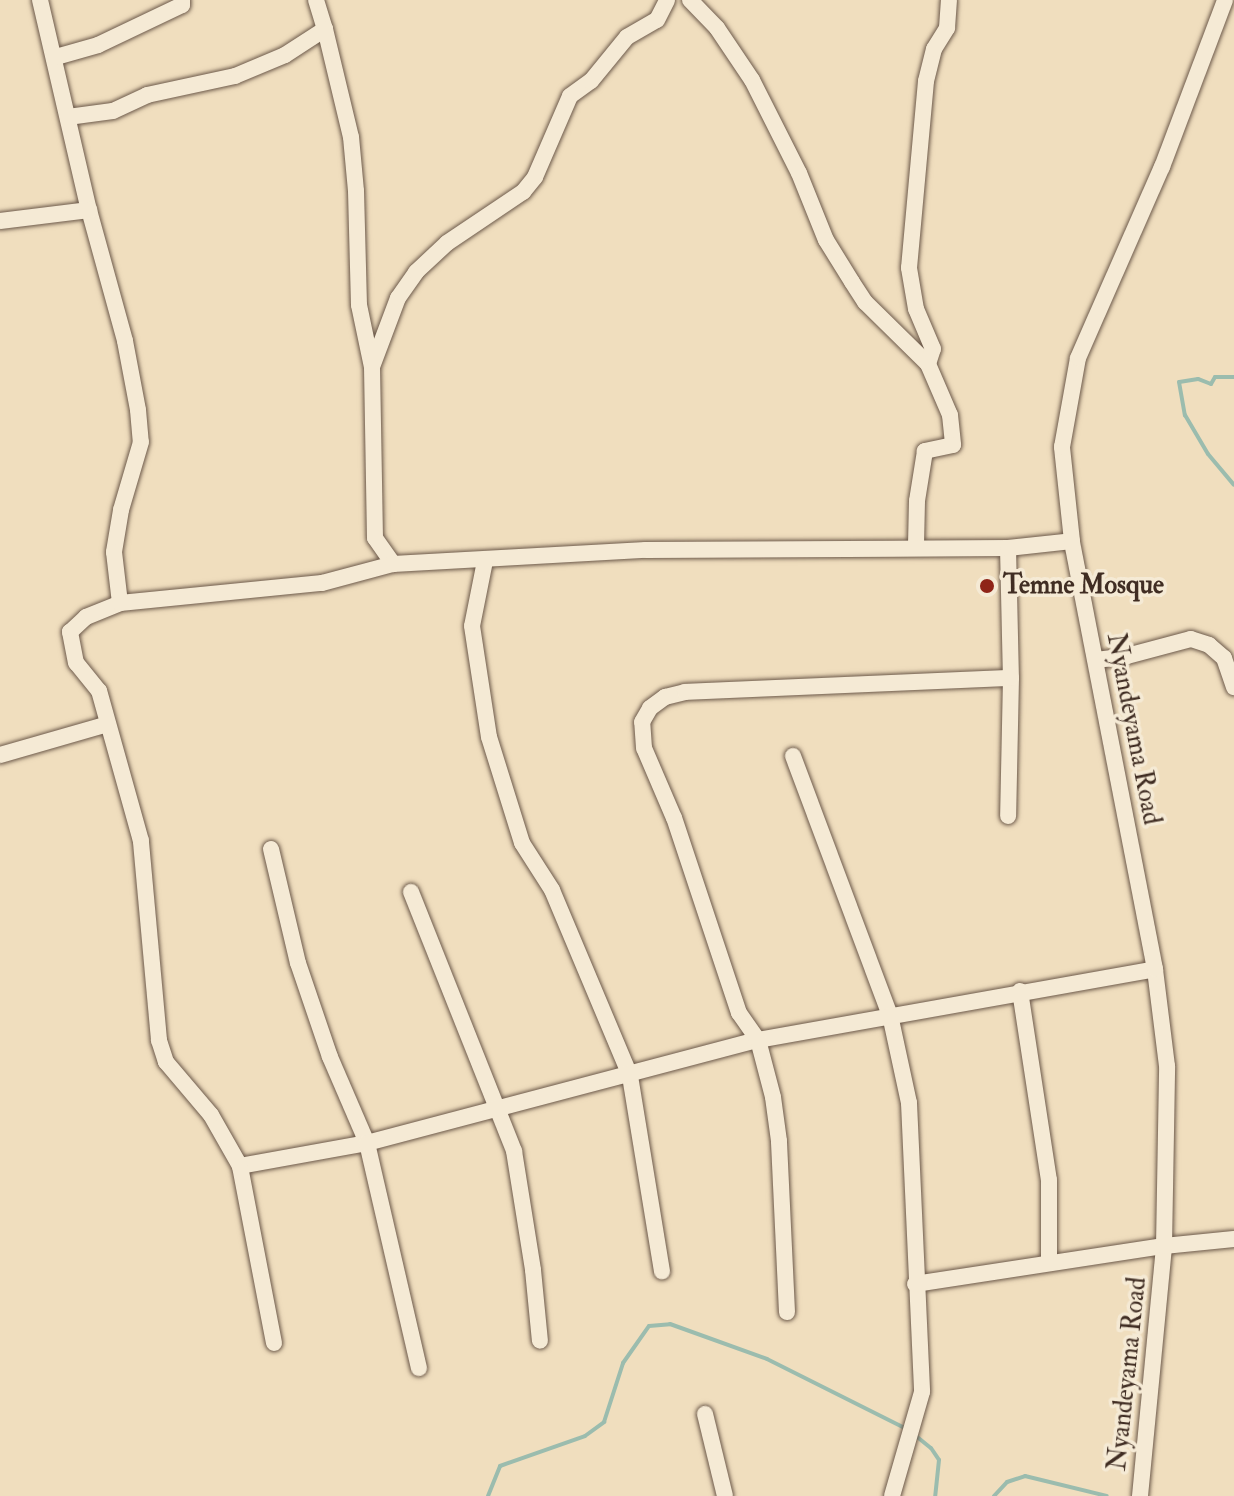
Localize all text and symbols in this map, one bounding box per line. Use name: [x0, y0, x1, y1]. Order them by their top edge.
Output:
place label: Temne Mosque: [1003, 570, 1164, 602]
marker: Temne Mosque: [978, 577, 996, 595]
street label: Nyandeyama Road: [1099, 631, 1167, 827]
street label: Nyandeyama Road: [1102, 1276, 1154, 1472]

